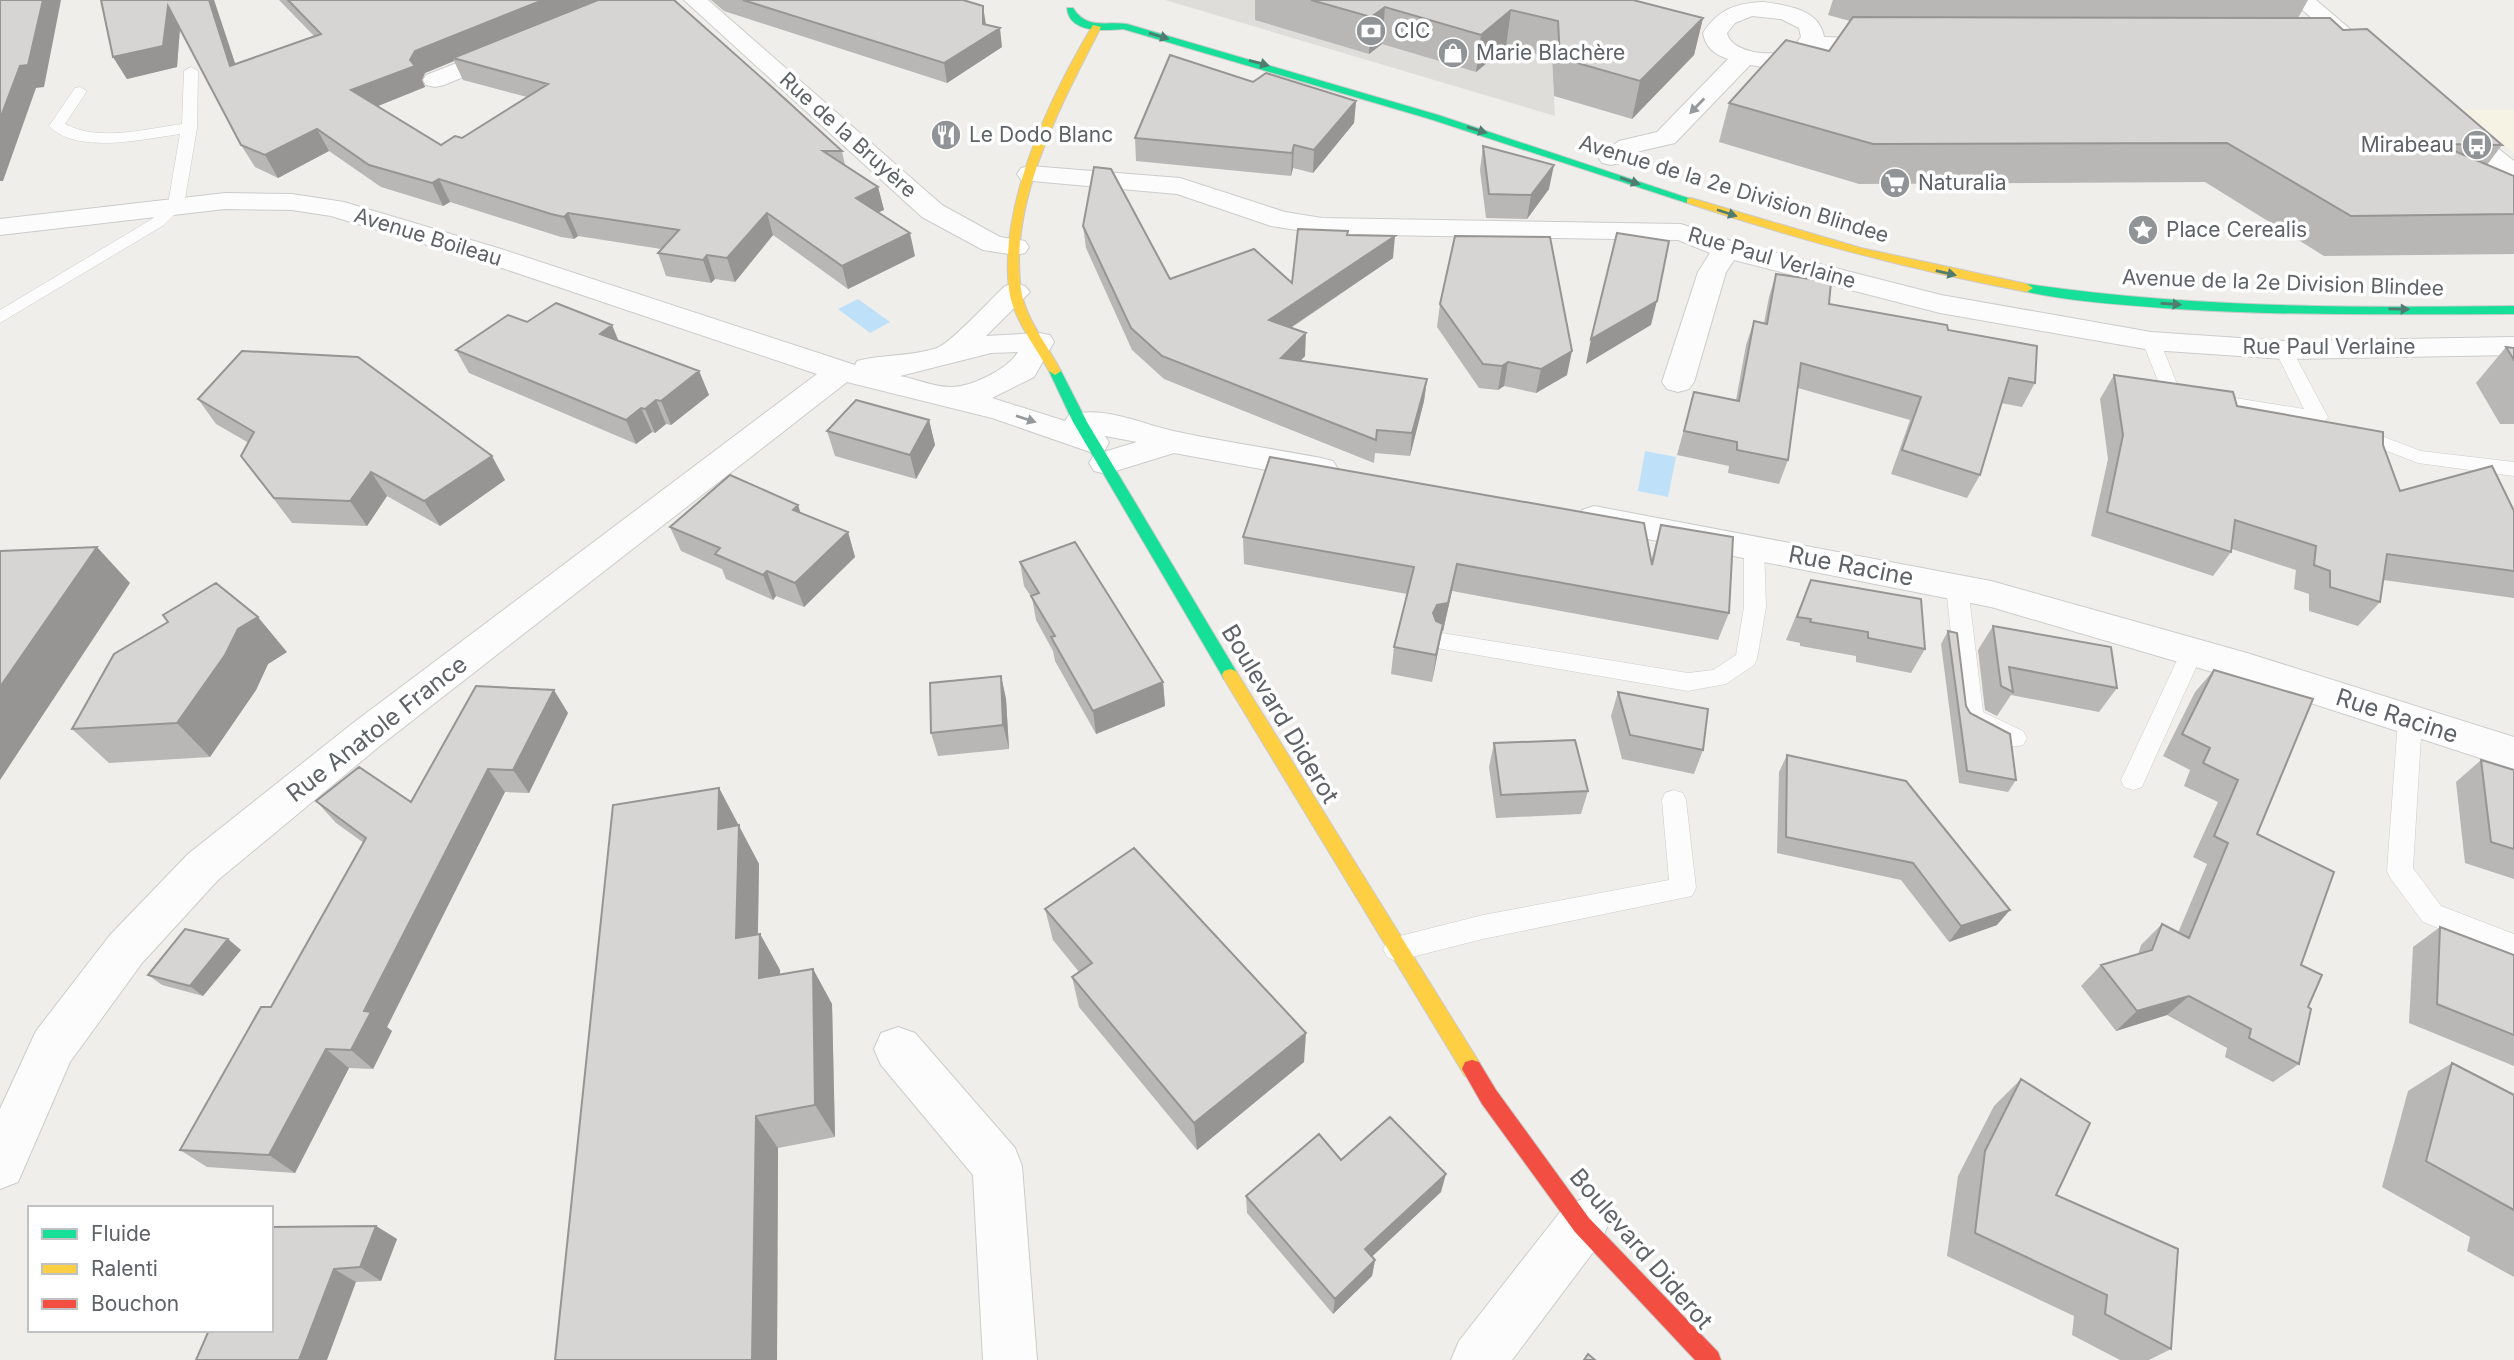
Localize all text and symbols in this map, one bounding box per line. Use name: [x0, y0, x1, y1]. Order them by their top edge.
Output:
bank icon: CIC: [1354, 14, 1388, 48]
place label: CIC: [1394, 18, 1430, 43]
one-way arrow: [1149, 31, 1170, 41]
shop icon: Marie Blachère: [1436, 36, 1470, 70]
place label: Marie Blachère: [1476, 40, 1625, 65]
one-way arrow: [1249, 59, 1270, 69]
street label: Rue de la Bruyère: [775, 67, 922, 203]
one-way arrow: [1689, 97, 1705, 114]
restaurant icon: Le Dodo Blanc: [929, 118, 963, 152]
place label: Le Dodo Blanc: [969, 122, 1113, 147]
one-way arrow: [1466, 126, 1487, 136]
bus stop icon: Mirabeau: [2460, 128, 2494, 162]
street label: Avenue de la 2e Division Blindee: [1576, 129, 1892, 248]
place label: Mirabeau: [2361, 132, 2454, 157]
supermarket icon: Naturalia: [1878, 166, 1912, 200]
place label: Naturalia: [1918, 170, 2007, 195]
one-way arrow: [1620, 176, 1641, 186]
street label: Avenue Boileau: [351, 202, 505, 271]
one-way arrow: [1717, 208, 1738, 219]
place icon: Place Cerealis: [2126, 213, 2160, 247]
place label: Place Cerealis: [2166, 217, 2307, 242]
street label: Rue Paul Verlaine: [1685, 222, 1859, 293]
street label: Avenue de la 2e Division Blindee: [2122, 264, 2445, 301]
one-way arrow: [1935, 268, 1957, 279]
one-way arrow: [2161, 299, 2183, 310]
one-way arrow: [2388, 303, 2410, 315]
street label: Rue Paul Verlaine: [2242, 334, 2416, 359]
one-way arrow: [1015, 414, 1036, 424]
street label: Rue Racine: [1786, 539, 1916, 592]
street label: Boulevard Diderot: [1216, 619, 1345, 808]
street label: Rue Anatole France: [281, 649, 473, 808]
street label: Rue Racine: [2332, 682, 2462, 749]
street label: Boulevard Diderot: [1564, 1162, 1719, 1335]
legend: [28, 1206, 273, 1332]
text: Fluide: [91, 1221, 151, 1246]
text: Ralenti: [91, 1256, 158, 1281]
text: Bouchon: [91, 1291, 179, 1316]

